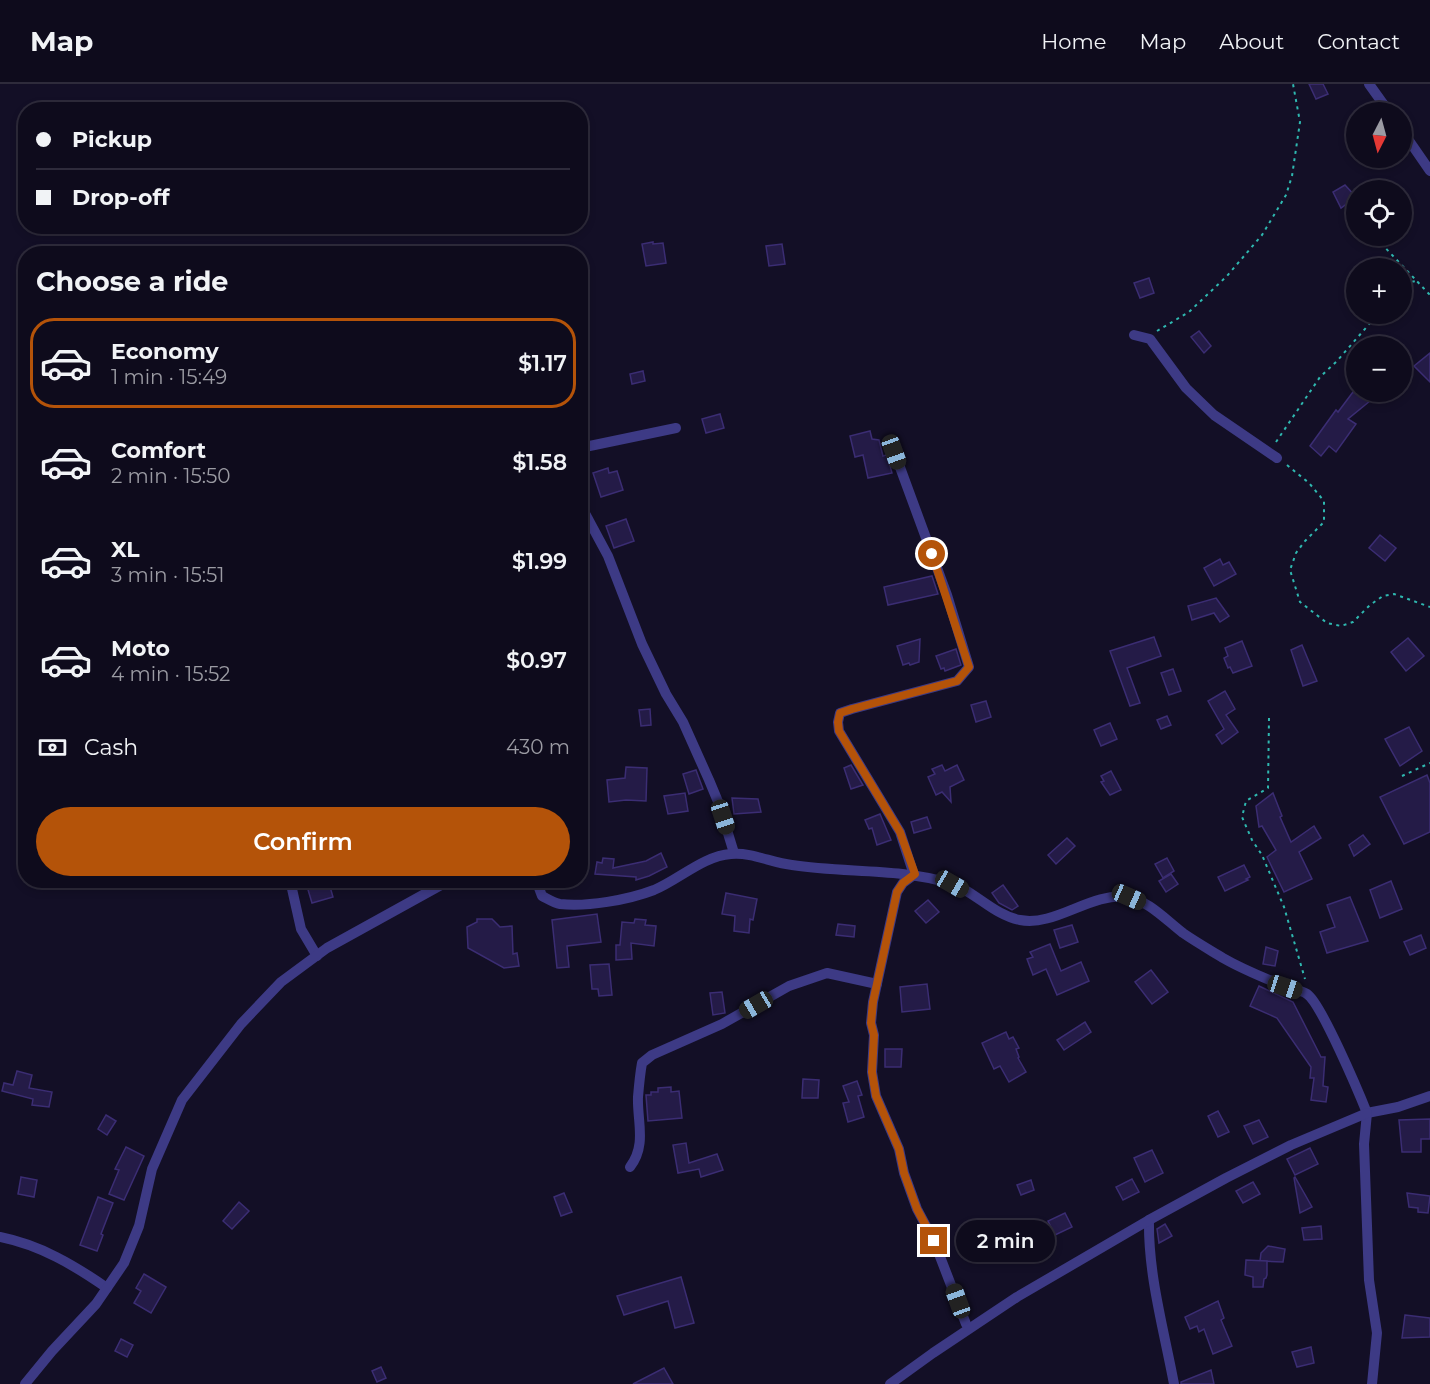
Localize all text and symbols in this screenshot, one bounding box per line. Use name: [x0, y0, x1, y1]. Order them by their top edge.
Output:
text: Map: [30, 24, 93, 58]
text: Home: [1041, 29, 1106, 54]
text: Map: [1139, 29, 1186, 54]
text: About: [1219, 29, 1284, 54]
text: Contact: [1317, 29, 1400, 54]
north arrow: [1346, 102, 1412, 168]
map controls: [1346, 102, 1412, 402]
text: Pickup: [72, 126, 152, 153]
button: locate: [1346, 180, 1412, 246]
text: Drop-off: [72, 184, 170, 211]
button: +: [1346, 258, 1412, 324]
text: Choose a ride: [36, 265, 228, 298]
icon: car: [39, 336, 93, 390]
button: −: [1346, 336, 1412, 402]
text: Economy: [111, 338, 219, 365]
text: $1.17: [518, 350, 567, 377]
text: 1 min · 15:49: [111, 365, 227, 389]
car: [879, 432, 909, 472]
icon: car: [39, 435, 93, 489]
text: Comfort: [111, 437, 206, 464]
text: $1.58: [512, 449, 567, 476]
text: 2 min · 15:50: [111, 464, 231, 488]
icon: car: [39, 534, 93, 588]
text: XL: [111, 536, 140, 563]
route start: [918, 540, 945, 567]
text: $1.99: [512, 548, 567, 575]
text: 3 min · 15:51: [111, 563, 224, 587]
icon: car: [39, 633, 93, 687]
text: Moto: [111, 635, 170, 662]
text: $0.97: [506, 647, 567, 674]
text: 4 min · 15:52: [111, 662, 230, 686]
icon: cash: [36, 731, 69, 764]
text: Cash: [84, 734, 138, 761]
text: 430 m: [506, 735, 570, 759]
car: [709, 797, 737, 837]
button: Confirm: [36, 807, 570, 876]
car: [932, 867, 972, 901]
car: [1109, 881, 1149, 913]
car: [1265, 973, 1305, 1001]
car: [736, 988, 776, 1022]
callout: 2 min: [955, 1220, 1054, 1262]
route end: [920, 1227, 947, 1254]
text: 2 min: [977, 1229, 1034, 1253]
car: [943, 1281, 973, 1321]

